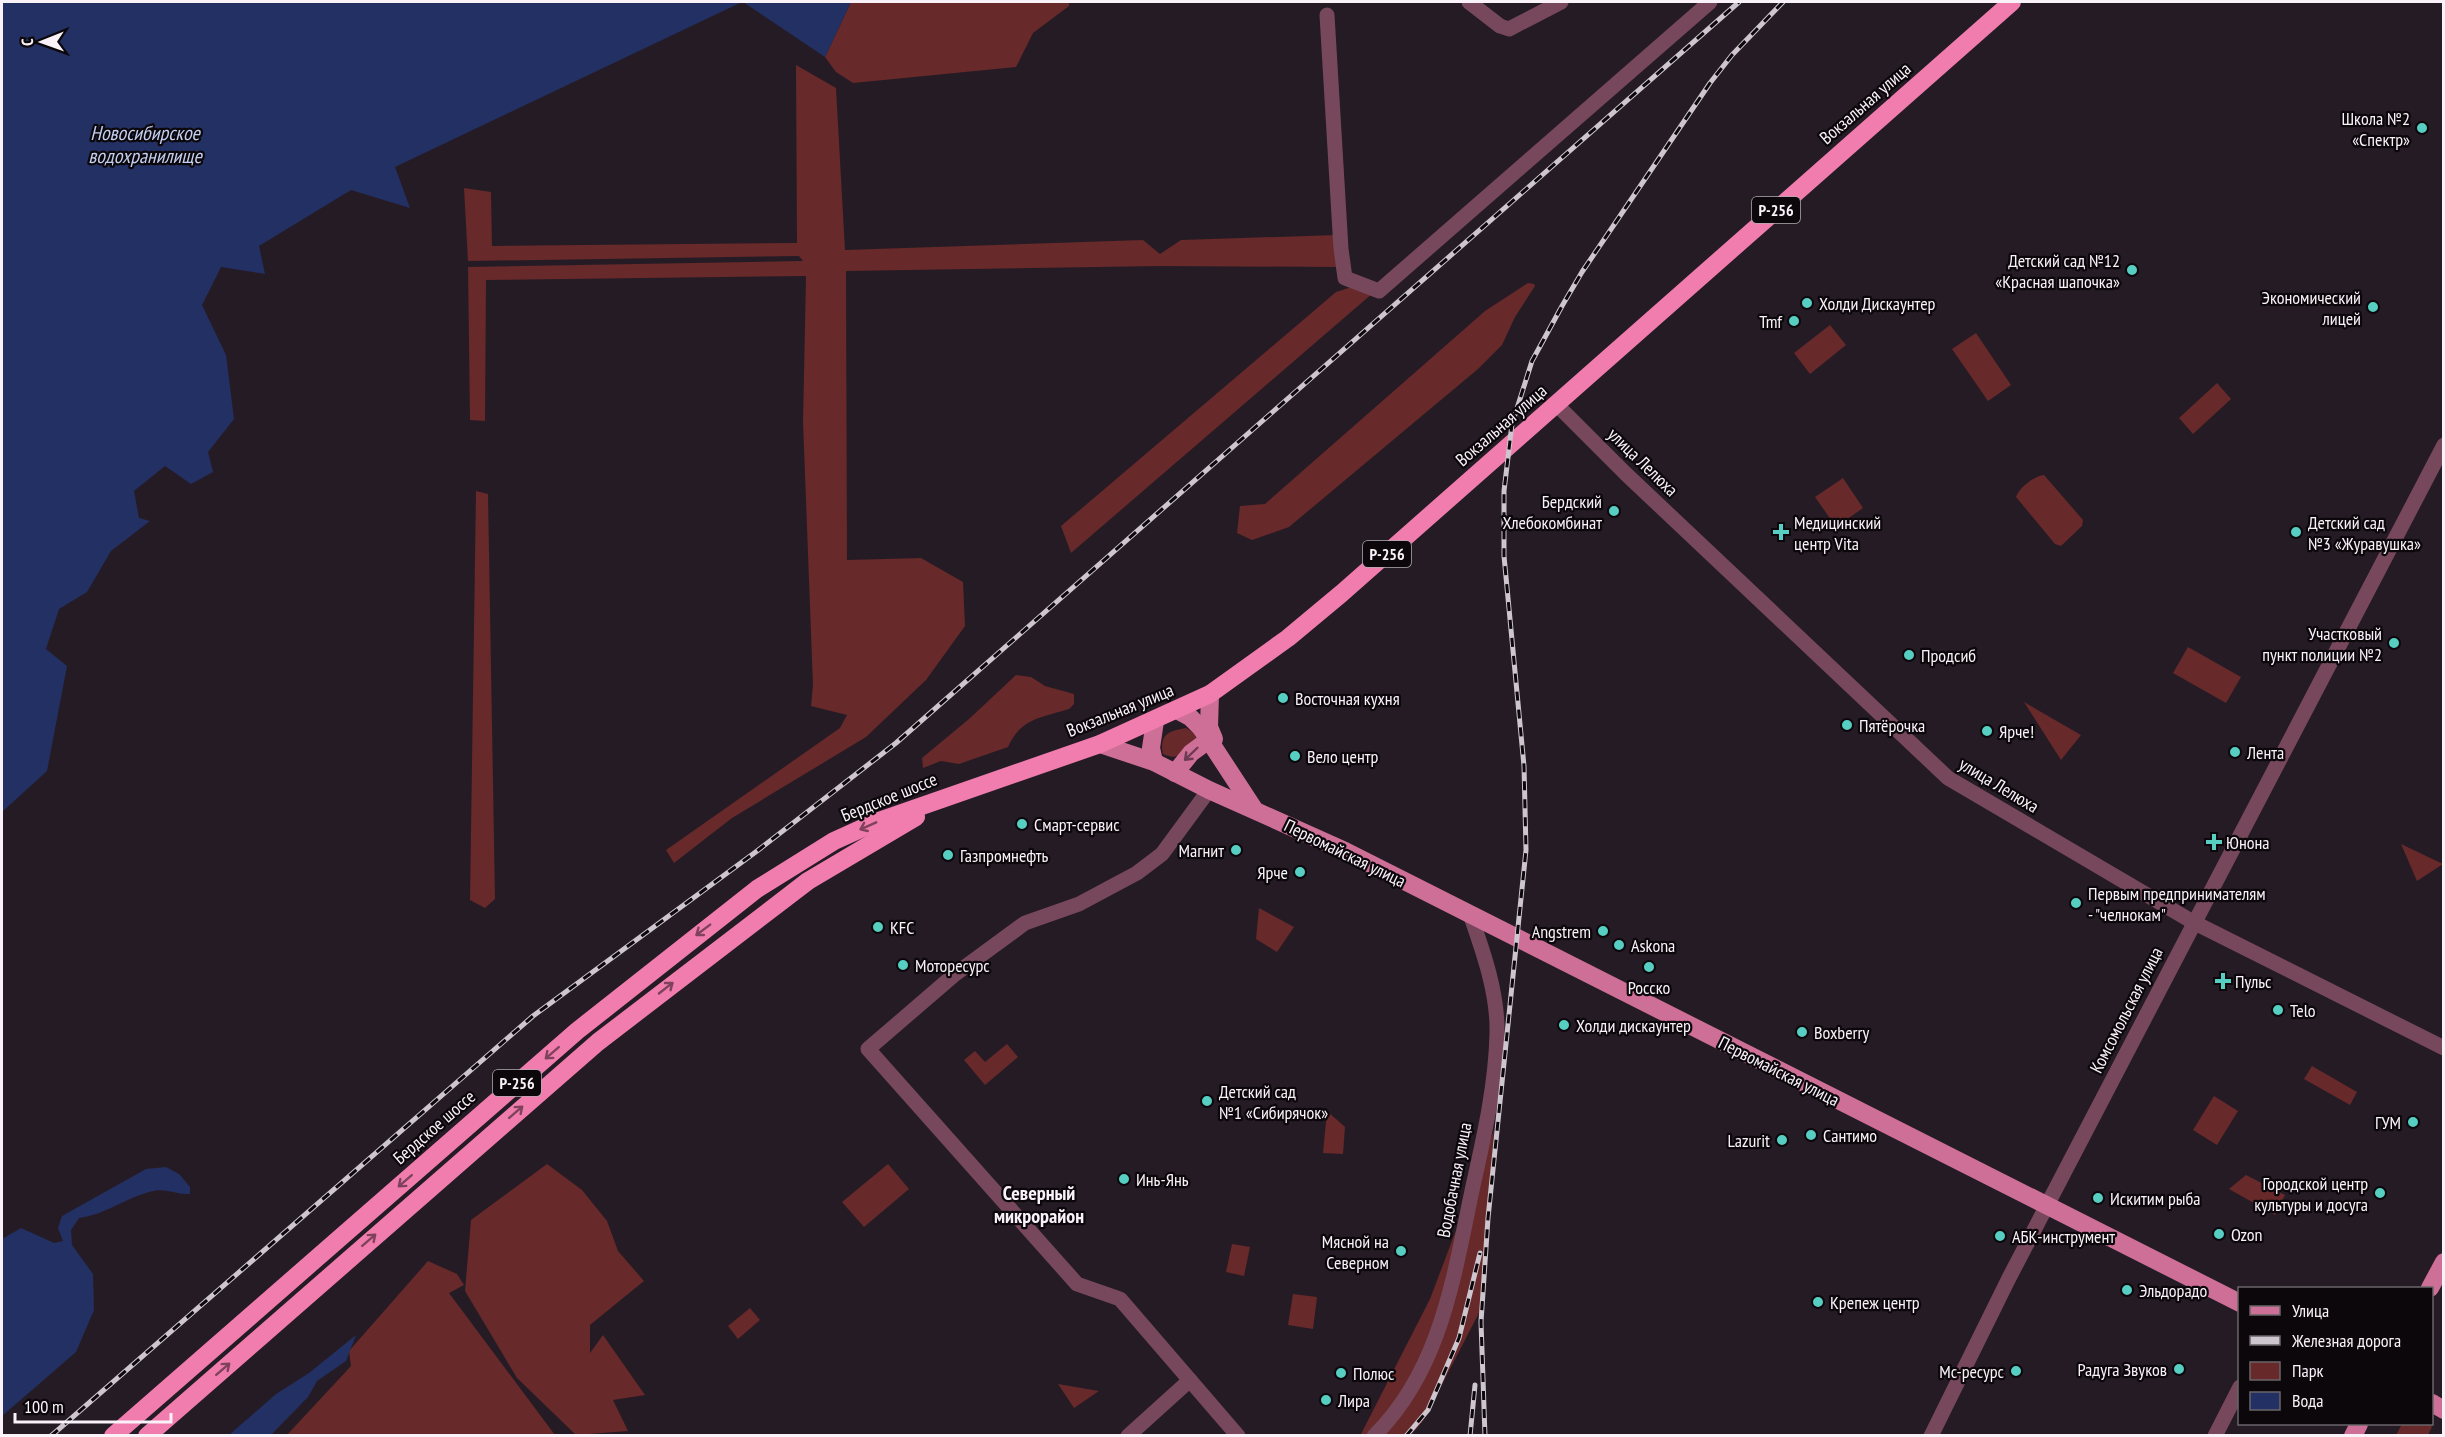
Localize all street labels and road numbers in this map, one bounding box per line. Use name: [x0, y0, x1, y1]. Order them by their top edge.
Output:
street label: Вокзальная улица: [1815, 57, 1915, 149]
road number: Р-256: [1752, 197, 1800, 223]
street label: Вокзальная улица: [1451, 379, 1551, 471]
street label: улица Лелюха: [1603, 423, 1683, 501]
road number: Р-256: [1363, 541, 1411, 567]
street label: Вокзальная улица: [1063, 678, 1177, 742]
street label: улица Лелюха: [1955, 752, 2043, 818]
street label: Бердское шоссе: [838, 767, 940, 827]
street label: Первомайская улица: [1280, 814, 1410, 892]
street label: Комсомольская улица: [2084, 943, 2168, 1077]
street label: Первомайская улица: [1715, 1031, 1843, 1111]
road number: Р-256: [493, 1070, 541, 1096]
street label: Бердское шоссе: [388, 1085, 480, 1169]
street label: Водобачная улица: [1432, 1121, 1476, 1239]

